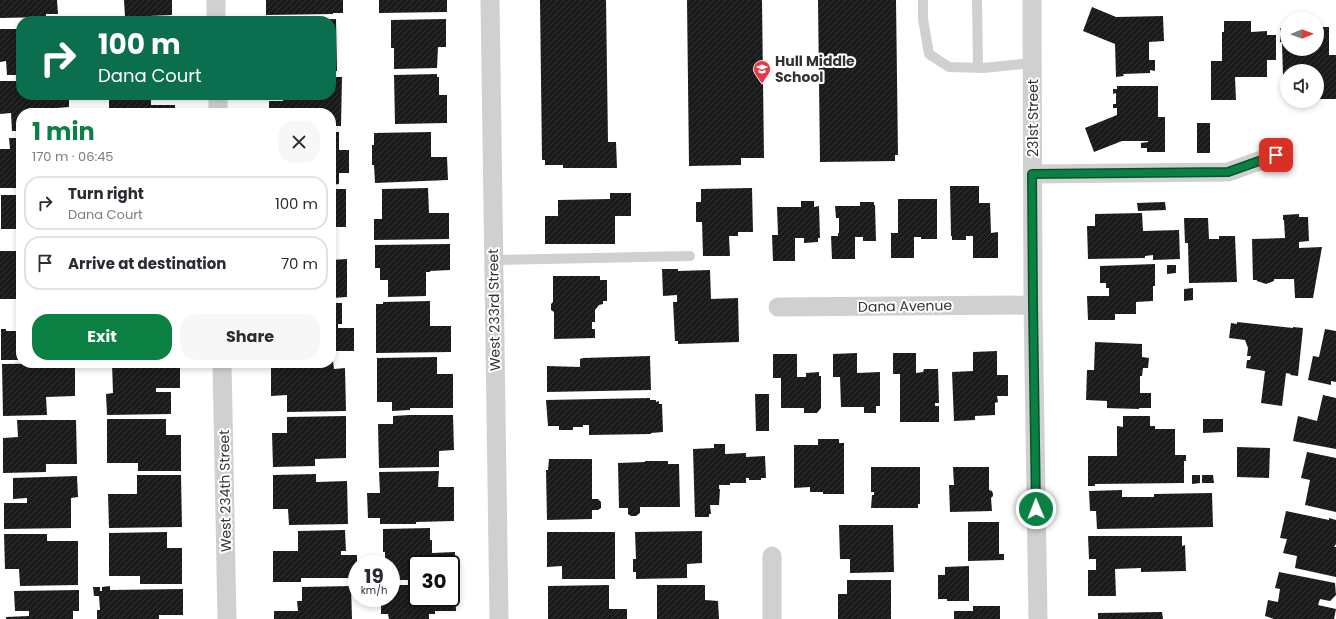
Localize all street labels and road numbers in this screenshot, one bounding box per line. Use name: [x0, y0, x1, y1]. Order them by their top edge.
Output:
street label: 231st Street: [1023, 79, 1043, 157]
street label: West 233rd Street: [483, 249, 505, 371]
street label: Dana Avenue: [858, 295, 953, 317]
street label: West 234th Street: [214, 430, 236, 552]

